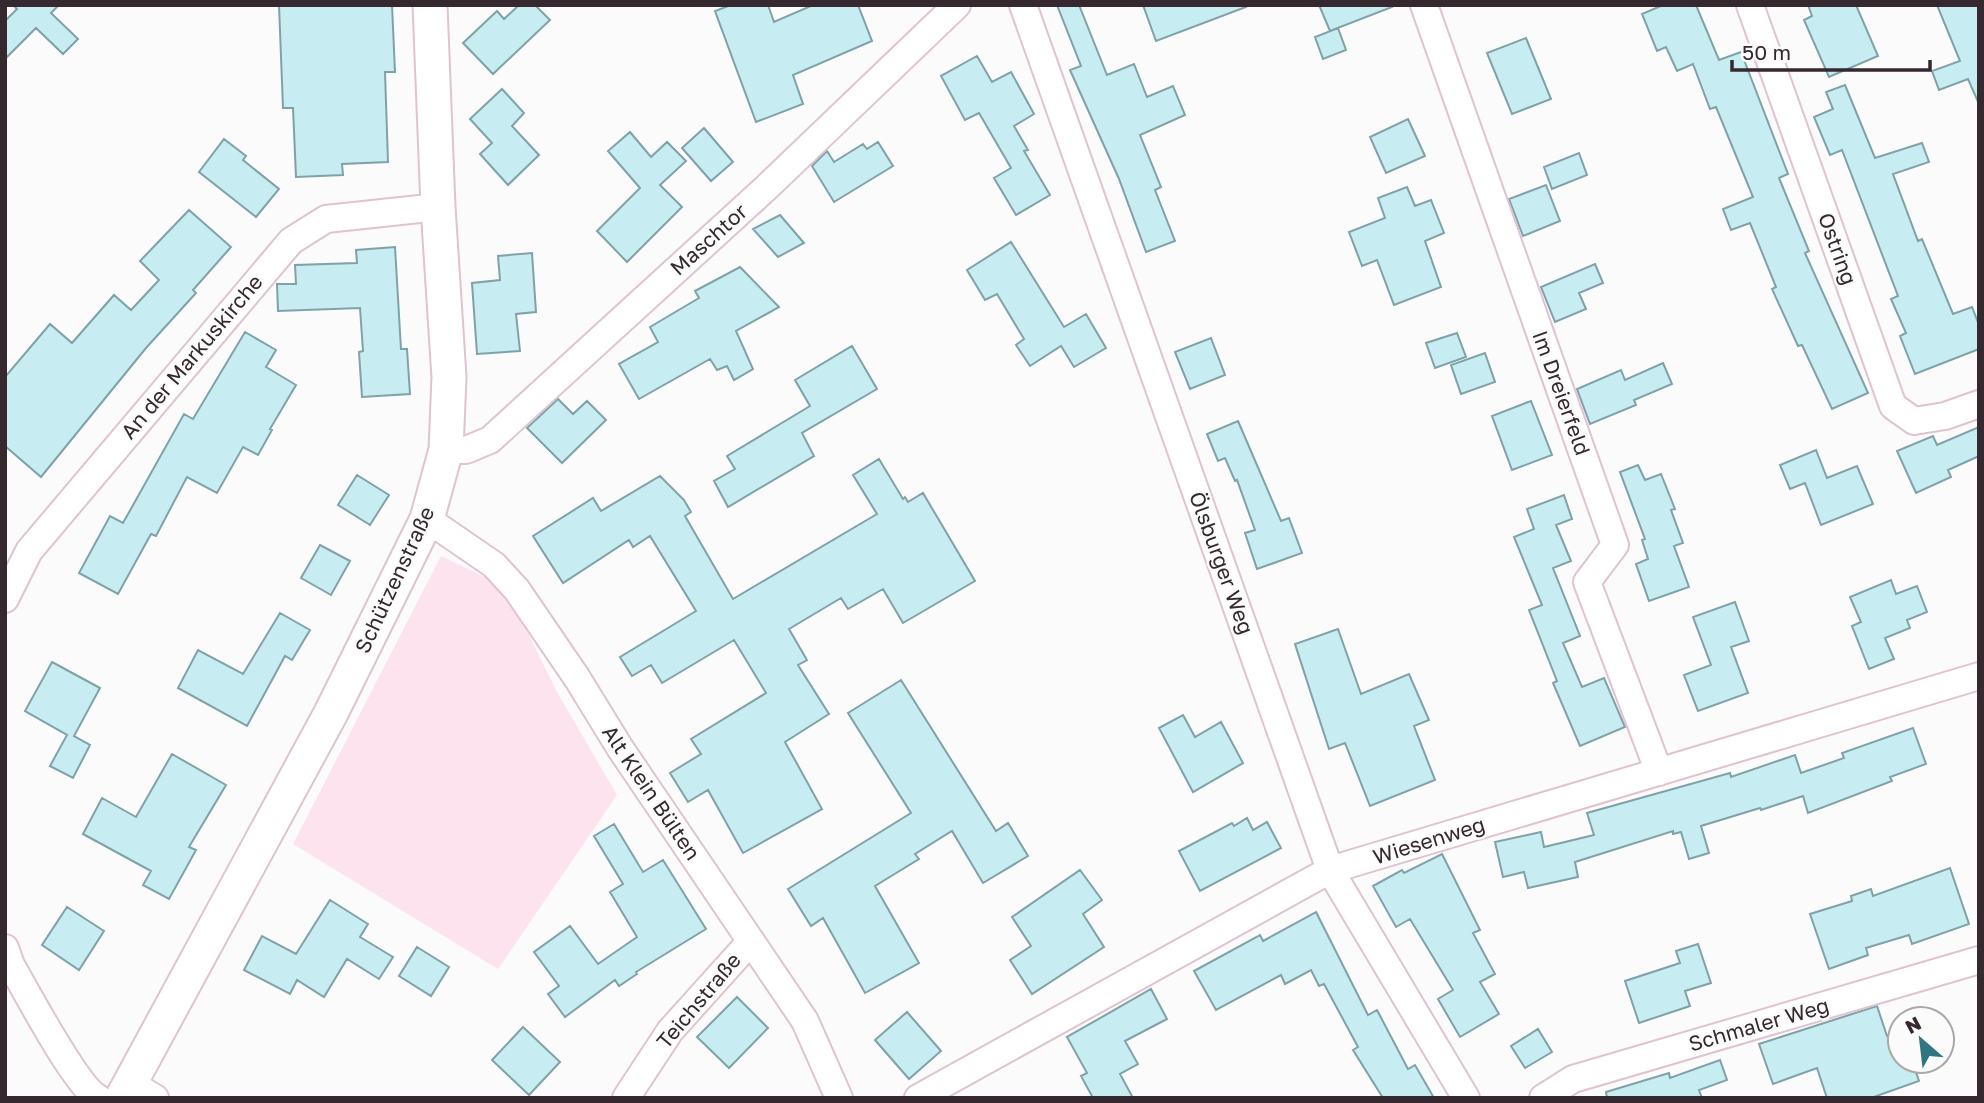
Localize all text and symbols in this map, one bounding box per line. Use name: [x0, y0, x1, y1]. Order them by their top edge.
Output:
scale bar: [1732, 28, 1930, 72]
text: 50 m: [1742, 39, 1791, 65]
street label: Maschtor: [665, 198, 752, 281]
street label: Ostring: [1813, 209, 1863, 288]
street label: An der Markuskirche: [115, 269, 268, 444]
street label: Im Dreierfeld: [1527, 327, 1597, 459]
street label: Ölsburger Weg: [1184, 488, 1260, 638]
street label: Schützenstraße: [349, 502, 439, 657]
street label: Alt Klein Bülten: [597, 720, 706, 865]
street label: Wiesenweg: [1369, 811, 1488, 869]
street label: Teichstraße: [651, 947, 746, 1054]
street label: Schmaler Weg: [1686, 992, 1832, 1056]
north arrow: [1886, 1005, 1956, 1075]
text: N: [1901, 1011, 1925, 1038]

